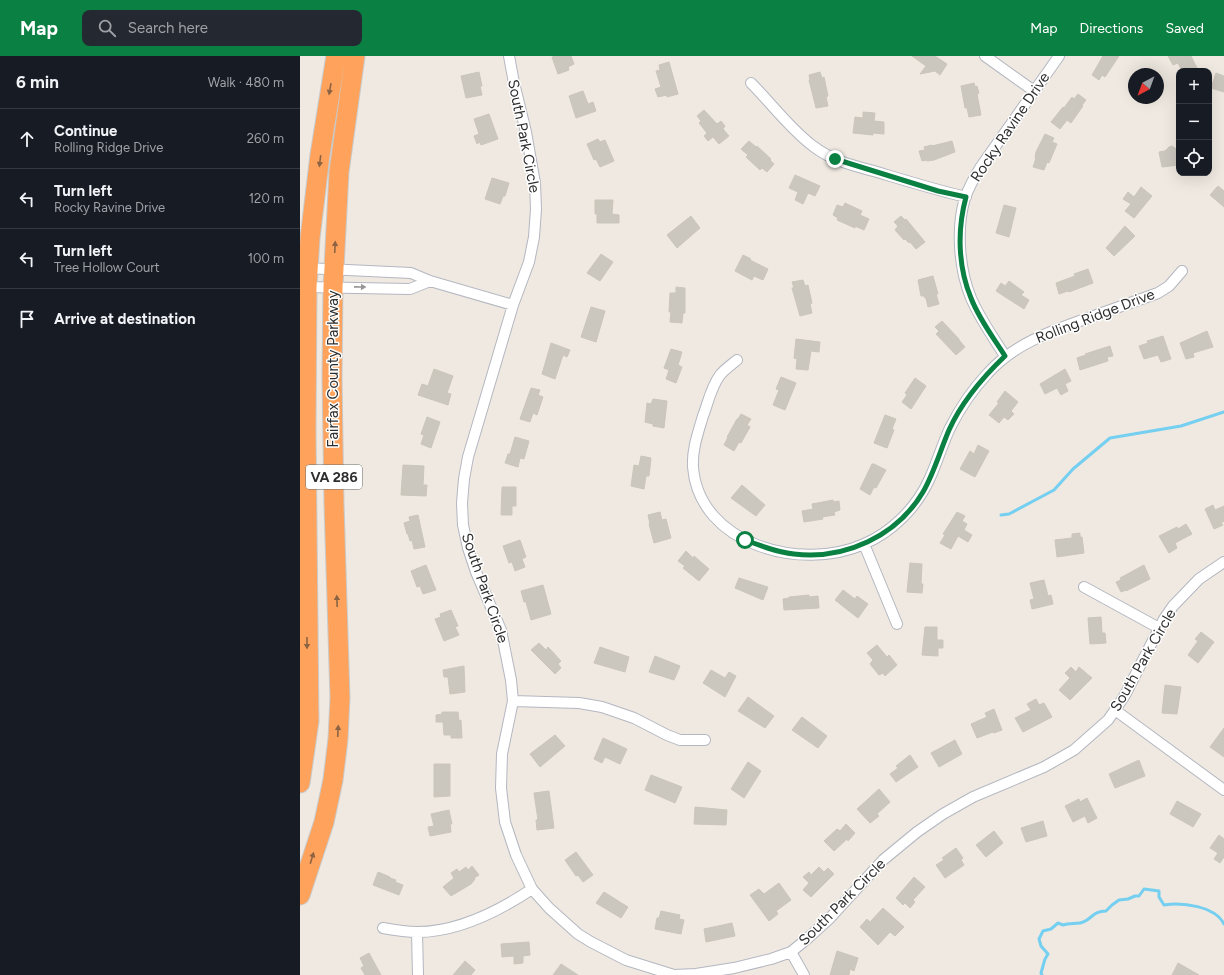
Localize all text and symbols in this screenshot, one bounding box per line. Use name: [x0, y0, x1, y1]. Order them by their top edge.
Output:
search box: [82, 10, 362, 46]
text: Map: [20, 17, 58, 40]
icon: search: [96, 17, 118, 39]
text: Search here: [128, 19, 208, 37]
text: Map: [1030, 20, 1058, 37]
text: Directions: [1080, 20, 1143, 37]
text: Saved: [1165, 20, 1204, 37]
north arrow: [1128, 68, 1164, 104]
map controls: [1176, 68, 1212, 176]
button: +: [1176, 68, 1212, 104]
street label: Rocky Ravine Drive: [967, 69, 1053, 185]
text: 6 min: [16, 72, 59, 92]
text: Walk · 480 m: [208, 75, 284, 90]
street label: South Park Circle: [504, 78, 544, 194]
one-way arrow: [327, 83, 333, 95]
button: −: [1176, 104, 1212, 140]
text: Continue: [54, 122, 117, 140]
icon: ahead: [16, 128, 38, 150]
text: 260 m: [247, 131, 284, 146]
text: Rolling Ridge Drive: [54, 140, 163, 155]
button: locate: [1176, 140, 1212, 176]
route end: [826, 150, 844, 168]
one-way arrow: [316, 155, 323, 167]
text: Turn left: [54, 182, 112, 200]
icon: left: [16, 188, 38, 210]
text: 120 m: [249, 191, 284, 206]
text: Rocky Ravine Drive: [54, 200, 165, 215]
one-way arrow: [332, 241, 339, 253]
text: Turn left: [54, 242, 112, 260]
icon: left: [16, 248, 38, 270]
text: 100 m: [248, 251, 284, 266]
text: Tree Hollow Court: [54, 260, 160, 275]
one-way arrow: [354, 284, 367, 290]
street label: Rolling Ridge Drive: [1033, 285, 1157, 347]
street label: Fairfax County Parkway: [324, 290, 342, 448]
icon: arrive: [16, 308, 38, 330]
text: Arrive at destination: [54, 310, 195, 328]
road number: VA 286: [306, 465, 362, 489]
street label: South Park Circle: [458, 531, 512, 645]
route start: [736, 531, 754, 549]
one-way arrow: [334, 594, 340, 607]
street label: South Park Circle: [1106, 606, 1180, 714]
one-way arrow: [304, 637, 310, 650]
one-way arrow: [335, 724, 341, 737]
one-way arrow: [309, 851, 315, 863]
street label: South Park Circle: [795, 855, 889, 949]

